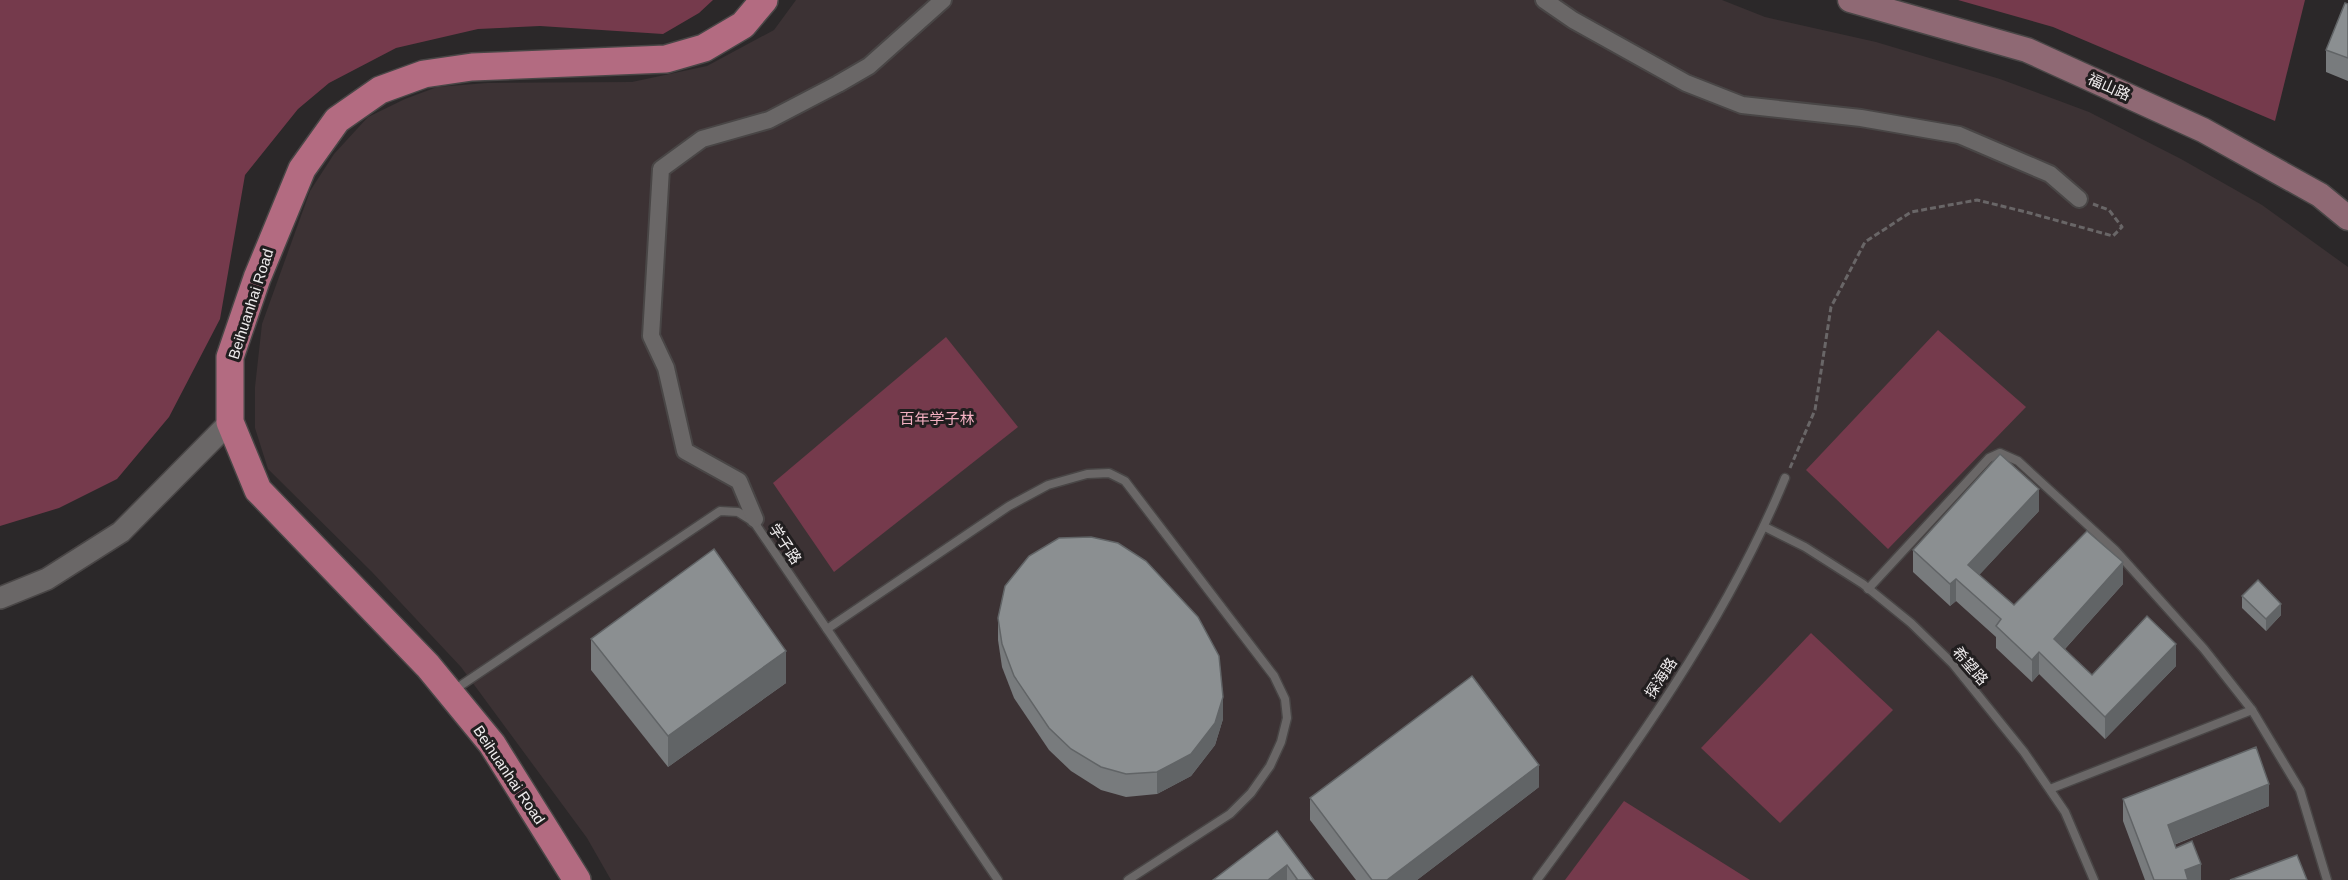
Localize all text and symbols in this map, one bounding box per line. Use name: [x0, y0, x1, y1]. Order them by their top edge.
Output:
street label: 福山路: [2085, 70, 2133, 103]
street label: Beihuanhai Road: [225, 246, 276, 361]
park label: 百年学子林: [899, 410, 975, 427]
street label: 学子路: [766, 520, 805, 567]
street label: 希望路: [1949, 643, 1992, 688]
street label: 探海路: [1641, 654, 1680, 701]
street label: Beihuanhai Road: [470, 722, 549, 827]

